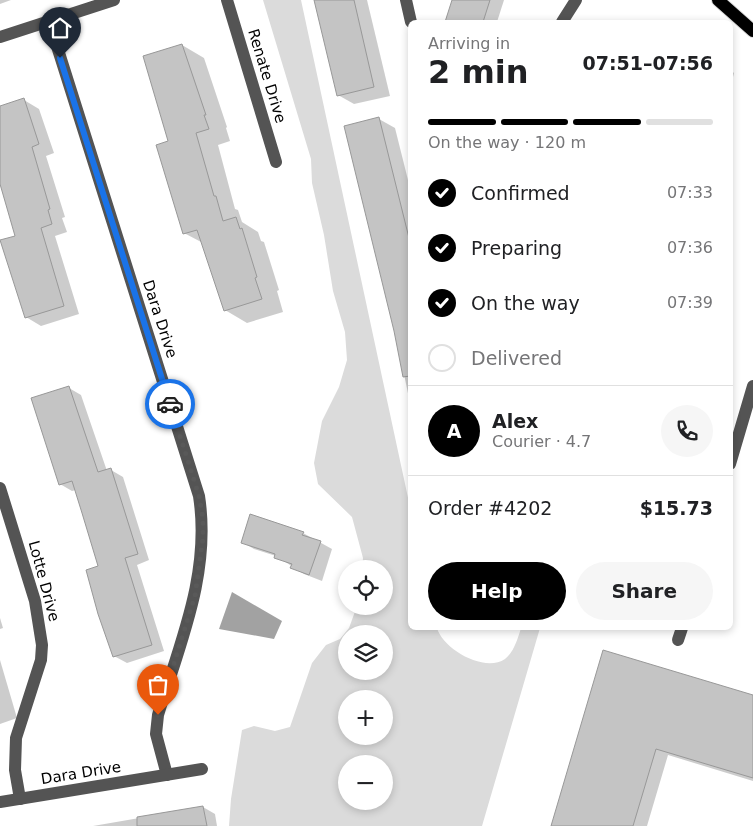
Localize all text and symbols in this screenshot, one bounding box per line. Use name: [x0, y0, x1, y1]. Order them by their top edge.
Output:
pin: [39, 7, 81, 58]
icon: home: [46, 14, 74, 42]
street label: Renate Drive: [244, 27, 290, 125]
text: Arriving in: [428, 34, 510, 53]
text: 07:51–07:56: [583, 52, 713, 74]
text: 2 min: [428, 53, 529, 91]
text: On the way · 120 m: [428, 133, 586, 152]
icon: check: [428, 179, 456, 207]
text: Confirmed: [471, 182, 570, 204]
text: 07:33: [667, 183, 713, 202]
icon: check: [428, 234, 456, 262]
text: Preparing: [471, 237, 562, 259]
text: 07:36: [667, 238, 713, 257]
street label: Dara Drive: [139, 278, 181, 360]
icon: check: [428, 289, 456, 317]
text: On the way: [471, 292, 580, 314]
text: 07:39: [667, 293, 713, 312]
text: Delivered: [471, 347, 562, 369]
courier: [145, 379, 195, 429]
icon: car: [156, 390, 184, 418]
button: phone: [661, 405, 713, 457]
text: Alex: [492, 410, 538, 432]
text: A: [447, 420, 461, 442]
text: Courier · 4.7: [492, 432, 591, 451]
text: Order #4202: [428, 497, 552, 519]
text: $15.73: [640, 497, 713, 519]
street label: Lotte Drive: [25, 539, 63, 623]
map controls: [338, 560, 393, 810]
button: locate: [338, 560, 393, 615]
button: Help: [428, 562, 566, 620]
button: Share: [576, 562, 713, 620]
button: layers: [338, 625, 393, 680]
pin: [137, 664, 179, 715]
icon: bag: [144, 671, 172, 699]
button: +: [338, 690, 393, 745]
button: −: [338, 755, 393, 810]
street label: Dara Drive: [40, 758, 122, 788]

